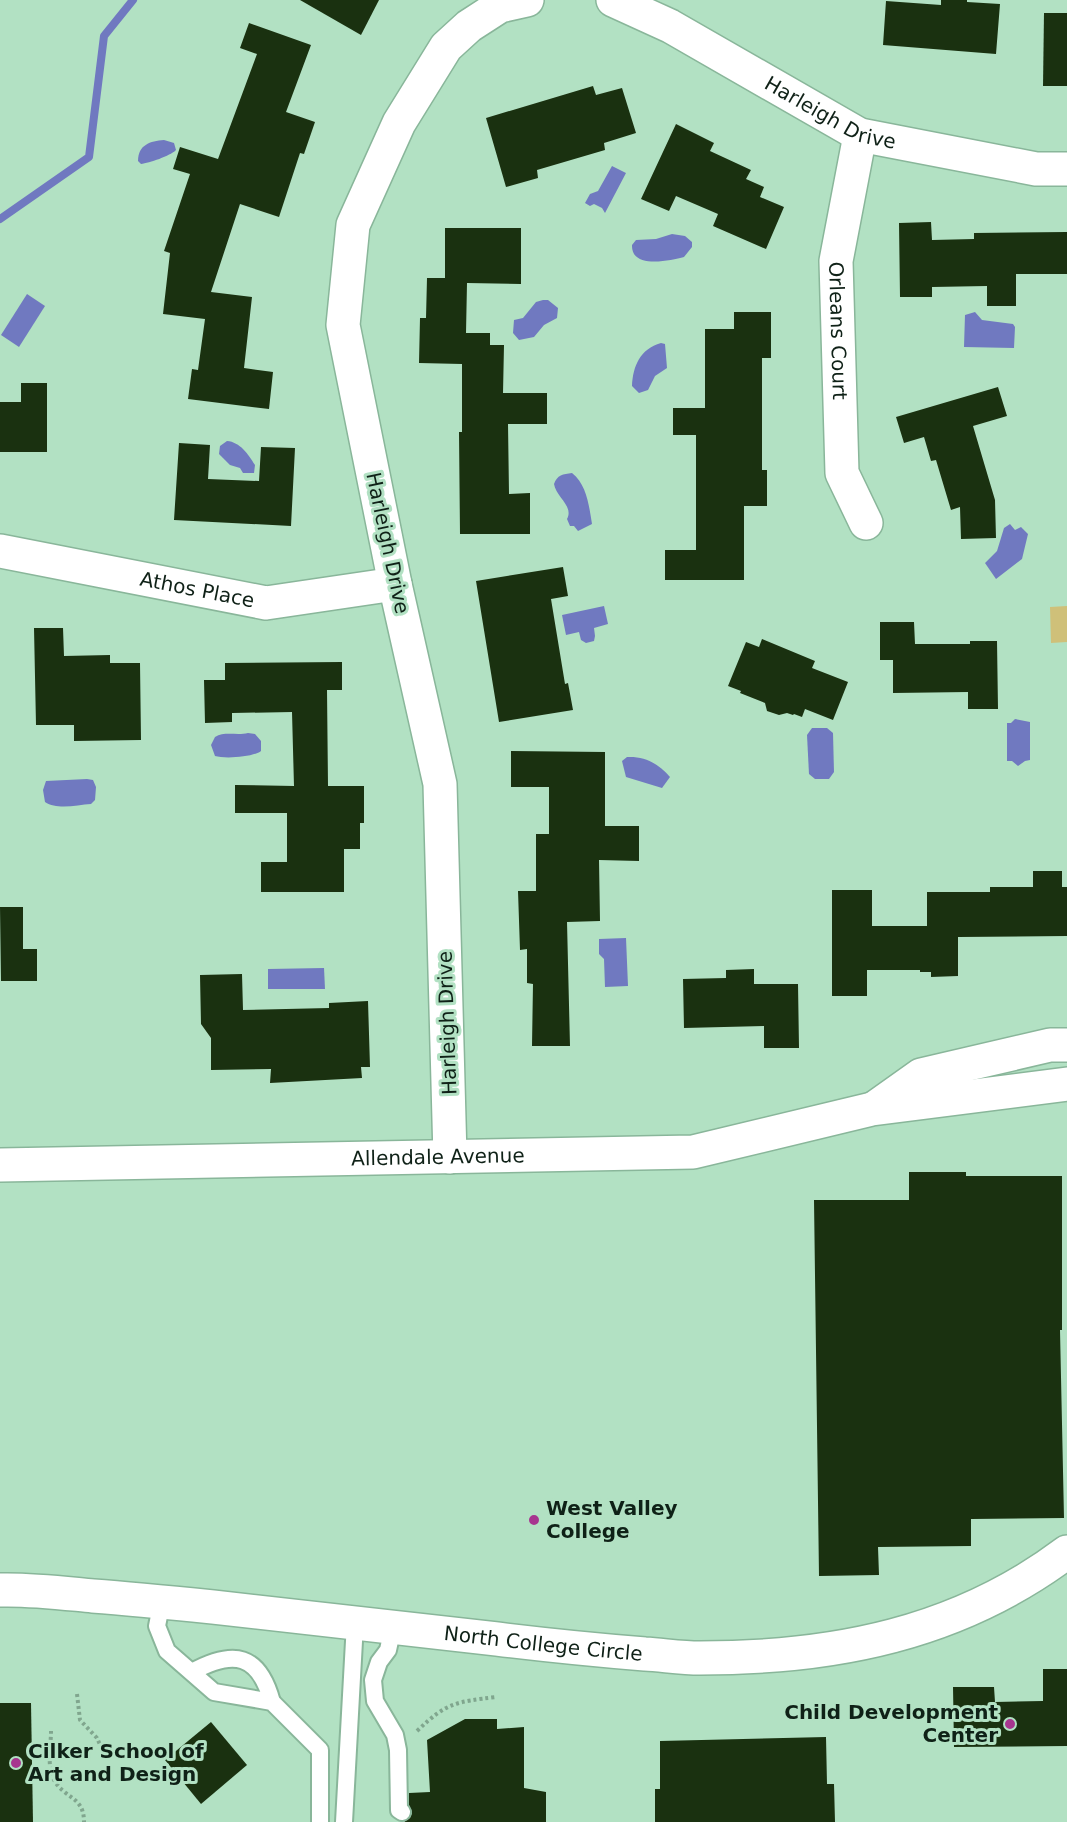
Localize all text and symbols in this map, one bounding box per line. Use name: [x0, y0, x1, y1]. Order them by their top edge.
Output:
street label: Harleigh Drive: [761, 71, 898, 154]
street label: Orleans Court: [824, 261, 852, 400]
street label: Harleigh Drive: [361, 470, 415, 616]
street label: Athos Place: [138, 567, 257, 612]
street label: Harleigh Drive: [432, 951, 462, 1095]
street label: Allendale Avenue: [351, 1143, 525, 1170]
place label: West Valley College: [546, 1496, 678, 1543]
marker: West Valley College: [527, 1513, 541, 1527]
street label: North College Circle: [443, 1621, 644, 1666]
place label: Child Development Center: [784, 1700, 998, 1747]
marker: Child Development Center: [1003, 1717, 1017, 1731]
place label: Cilker School of Art and Design: [28, 1739, 204, 1786]
marker: Cilker School of Art and Design: [9, 1756, 23, 1770]

